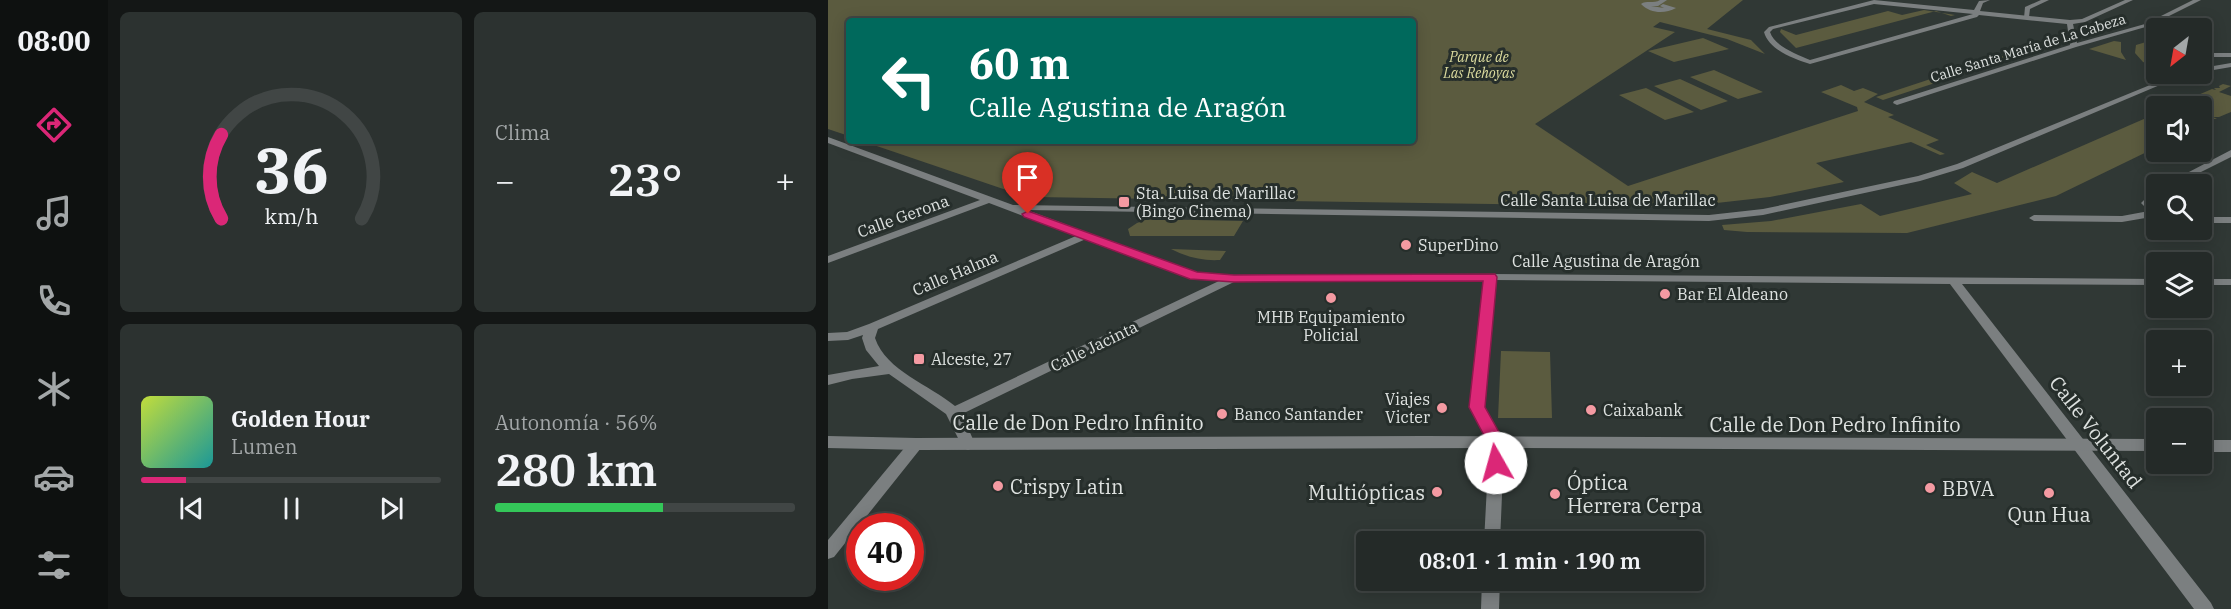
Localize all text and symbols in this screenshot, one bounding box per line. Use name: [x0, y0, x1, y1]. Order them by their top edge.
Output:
street label: Calle Santa María de La Cabeza: [1928, 10, 2128, 86]
north arrow: [2146, 18, 2212, 84]
map controls: [2146, 18, 2212, 474]
text: 08:00: [18, 23, 90, 58]
text: 60 m: [969, 36, 1070, 91]
icon: left: [870, 42, 948, 120]
park label: Parque de Las Rehoyas: [1442, 48, 1516, 82]
text: Calle Agustina de Aragón: [969, 89, 1286, 124]
button: sound: [2146, 96, 2212, 162]
icon: directions: [33, 104, 75, 146]
text: Clima: [495, 119, 550, 146]
text: 36: [254, 129, 328, 210]
text: 23°: [607, 150, 683, 208]
pin: [1002, 152, 1053, 214]
text: −: [495, 159, 515, 202]
text: +: [775, 159, 795, 202]
icon: arrive: [1011, 161, 1044, 194]
button: search: [2146, 174, 2212, 240]
place label: Sta. Luisa de Marillac (Bingo Cinema): [1136, 183, 1296, 221]
street label: Calle Gerona: [854, 190, 952, 242]
street label: Calle Santa Luisa de Marillac: [1500, 190, 1716, 210]
icon: music: [33, 192, 75, 234]
marker: Sta. Luisa de Marillac (Bingo Cinema): [1117, 195, 1131, 209]
text: km/h: [264, 202, 318, 230]
place label: SuperDino: [1418, 235, 1499, 255]
marker: SuperDino: [1399, 238, 1413, 252]
street label: Calle Halma: [909, 246, 1001, 300]
street label: Calle Agustina de Aragón: [1512, 251, 1700, 271]
button: layers: [2146, 252, 2212, 318]
icon: phone: [33, 280, 75, 322]
place label: Bar El Aldeano: [1677, 284, 1788, 304]
marker: Bar El Aldeano: [1658, 287, 1672, 301]
marker: MHB Equipamiento Policial: [1324, 291, 1338, 305]
place label: MHB Equipamiento Policial: [1257, 307, 1405, 345]
street label: Calle Jacinta: [1047, 316, 1141, 376]
button: +: [2146, 330, 2212, 396]
place label: Alceste, 27: [931, 349, 1012, 369]
marker: Alceste, 27: [912, 352, 926, 366]
icon: climate: [33, 368, 75, 410]
street label: Calle Voluntad: [2044, 370, 2148, 494]
place label: Viajes Victer: [1385, 389, 1430, 427]
place label: Caixabank: [1603, 400, 1683, 420]
marker: Viajes Victer: [1435, 401, 1449, 415]
marker: Caixabank: [1584, 403, 1598, 417]
text: Golden Hour: [231, 404, 370, 433]
place label: Banco Santander: [1234, 404, 1363, 424]
marker: Banco Santander: [1215, 407, 1229, 421]
button: −: [2146, 408, 2212, 474]
text: Autonomía · 56%: [495, 409, 657, 436]
street label: Calle de Don Pedro Infinito: [952, 409, 1204, 436]
street label: Calle de Don Pedro Infinito: [1709, 411, 1961, 438]
position arrow: [1464, 431, 1528, 495]
text: Lumen: [231, 433, 298, 460]
text: 280 km: [495, 440, 657, 498]
icon: car: [33, 456, 75, 498]
place label: Óptica Herrera Cerpa: [1567, 469, 1702, 519]
place label: Crispy Latin: [1010, 473, 1124, 500]
place label: BBVA: [1942, 475, 1994, 502]
marker: Crispy Latin: [991, 479, 1005, 493]
place label: Multiópticas: [1308, 479, 1425, 506]
marker: BBVA: [1923, 481, 1937, 495]
marker: Multiópticas: [1430, 485, 1444, 499]
marker: Qun Hua: [2042, 486, 2056, 500]
marker: Óptica Herrera Cerpa: [1548, 487, 1562, 501]
icon: previous: [175, 492, 208, 525]
icon: pause: [275, 492, 308, 525]
icon: next: [375, 492, 408, 525]
place label: Qun Hua: [2007, 501, 2091, 528]
speed limit sign: 40: [846, 513, 924, 591]
icon: filters: [33, 544, 75, 586]
text: 08:01 · 1 min · 190 m: [1419, 546, 1641, 575]

